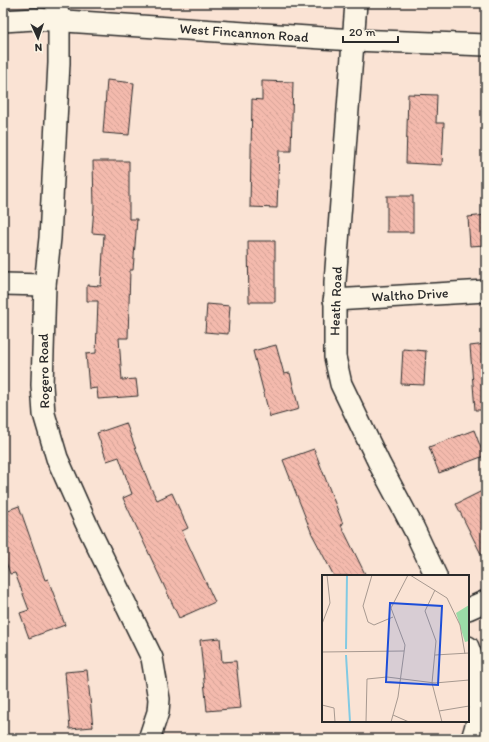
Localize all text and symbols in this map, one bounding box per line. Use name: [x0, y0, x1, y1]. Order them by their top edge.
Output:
north arrow: [18, 18, 58, 58]
scale bar: [343, 18, 398, 44]
street label: West Fincannon Road: [179, 20, 310, 46]
text: 20 m: [349, 25, 376, 39]
text: N: [34, 41, 43, 54]
street label: Heath Road: [326, 266, 346, 336]
street label: Waltho Drive: [371, 284, 449, 306]
street label: Rogero Road: [35, 333, 53, 409]
inset map: [322, 575, 469, 722]

